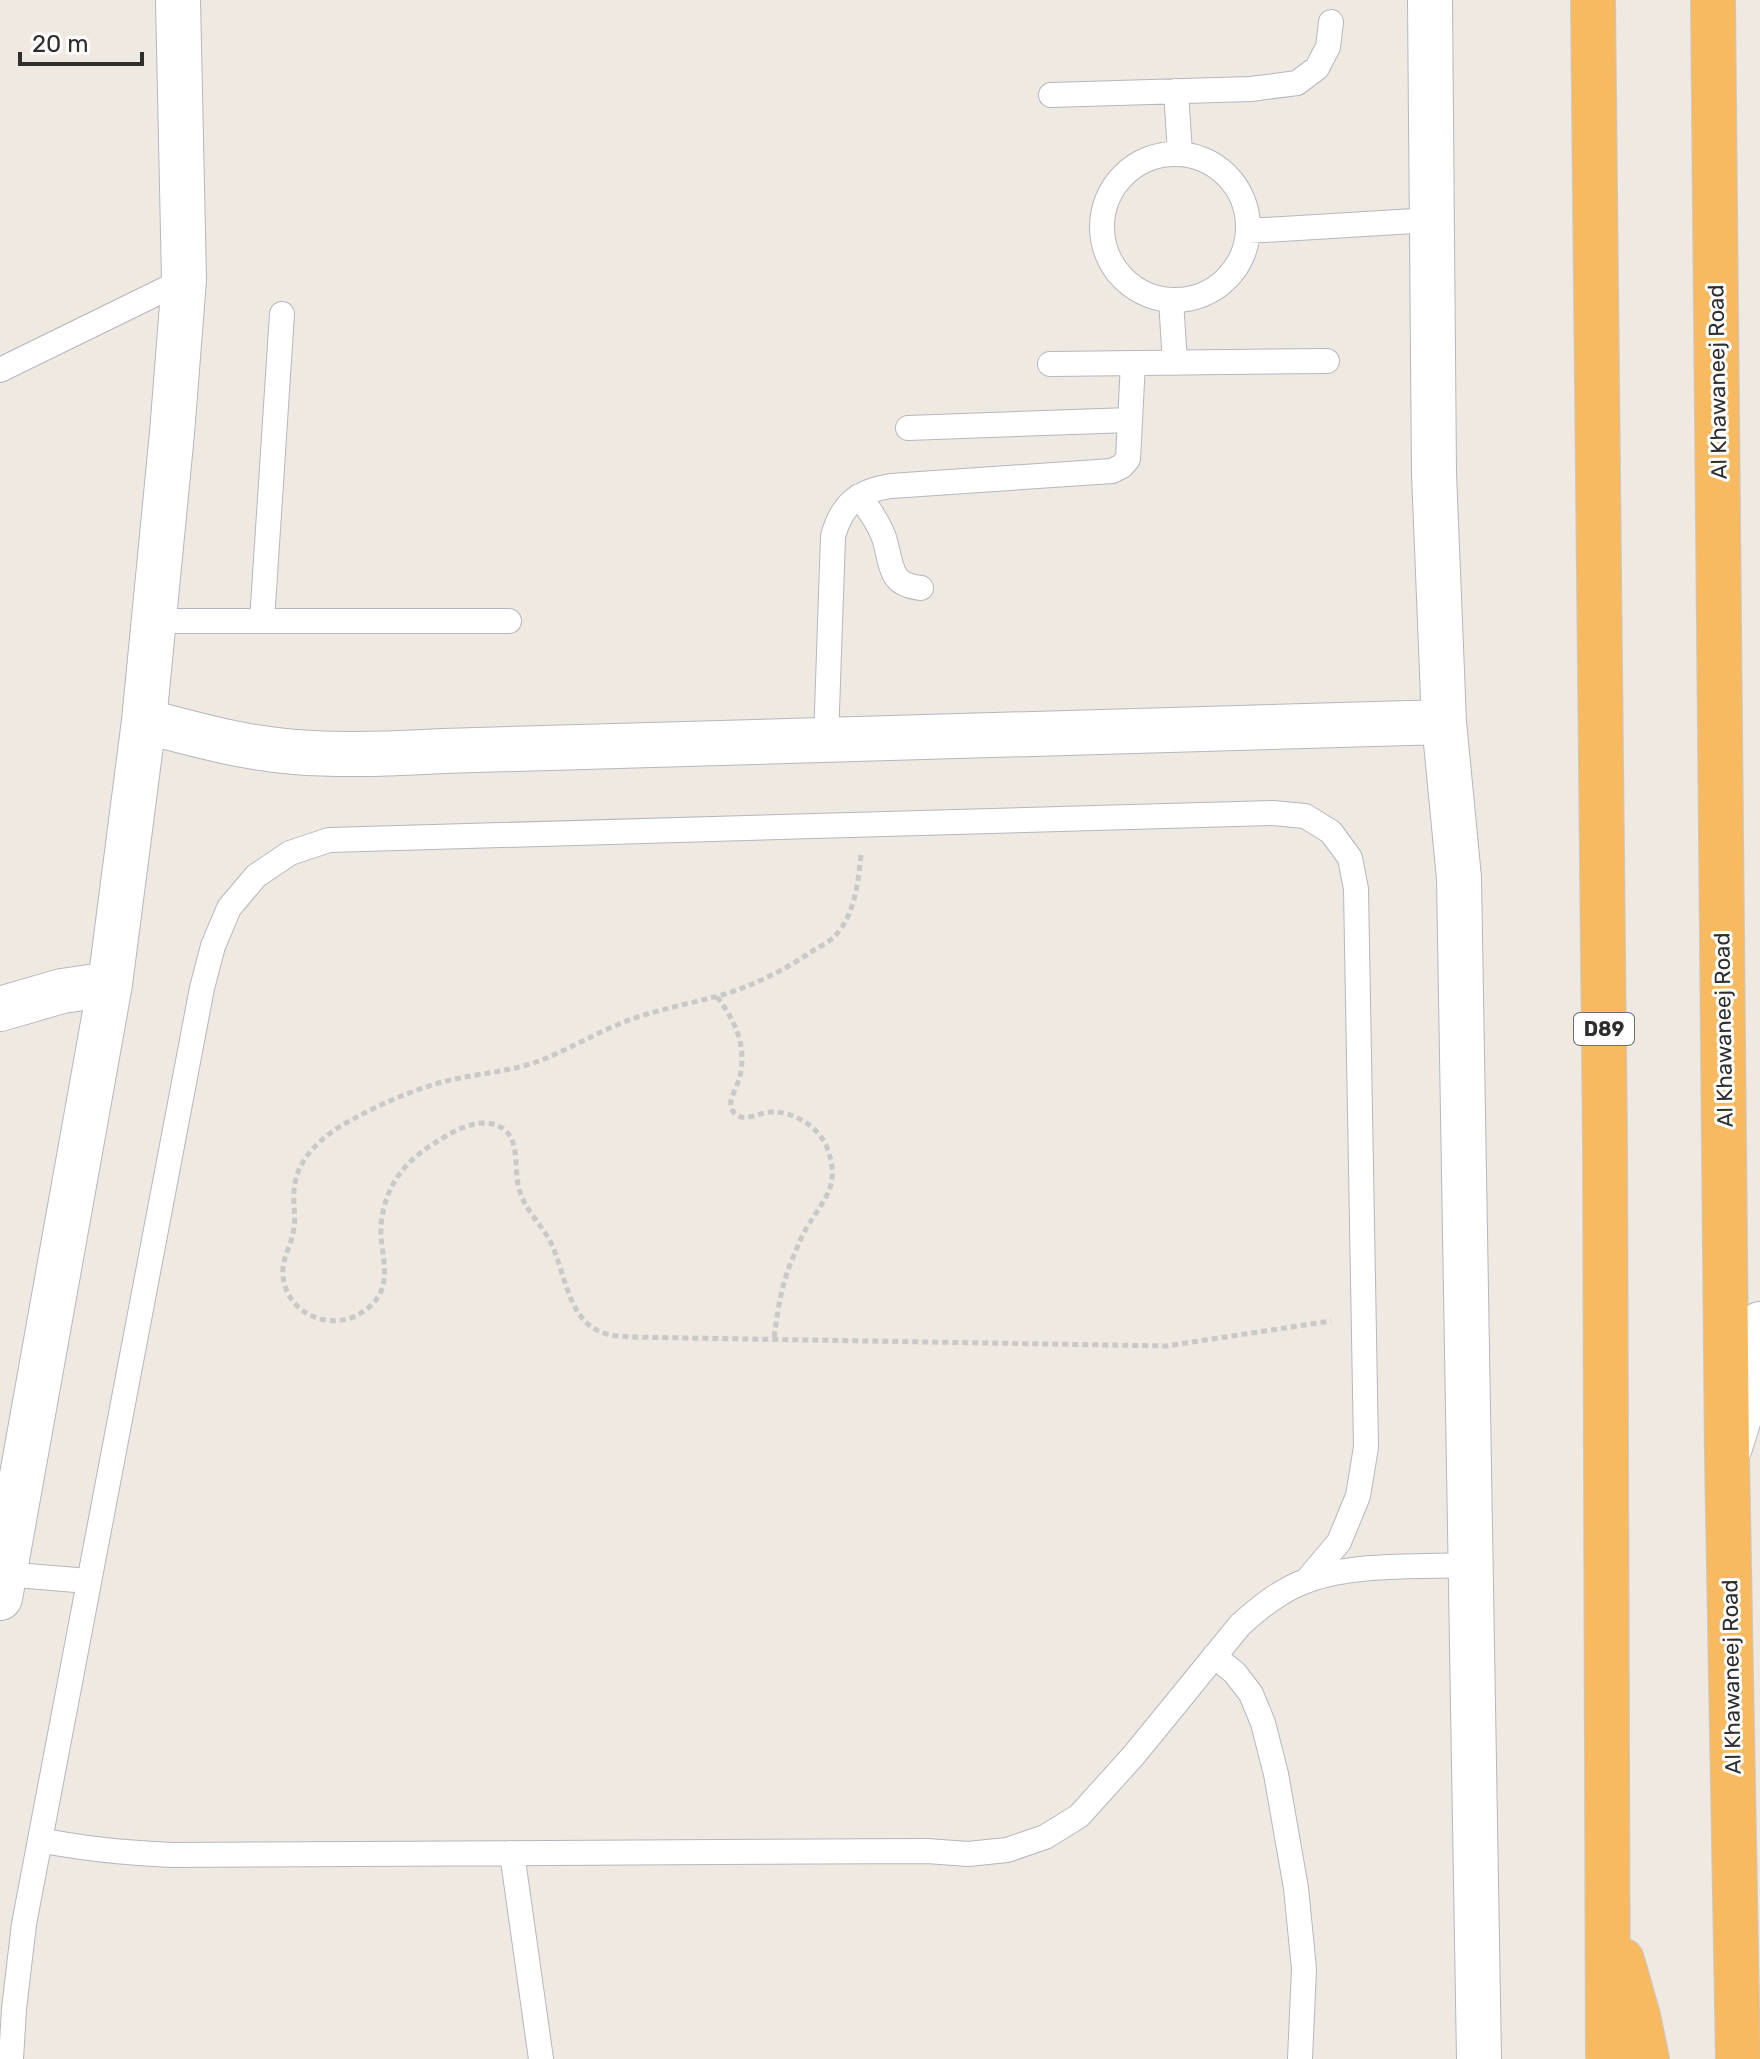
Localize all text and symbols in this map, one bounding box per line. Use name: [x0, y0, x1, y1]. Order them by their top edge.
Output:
scale bar: [20, 16, 142, 66]
text: 20 m: [32, 30, 89, 58]
street label: Al Khawaneej Road: [1702, 284, 1733, 480]
street label: Al Khawaneej Road: [1708, 932, 1739, 1128]
road number: D89: [1574, 1013, 1634, 1045]
street label: Al Khawaneej Road: [1716, 1579, 1747, 1775]

